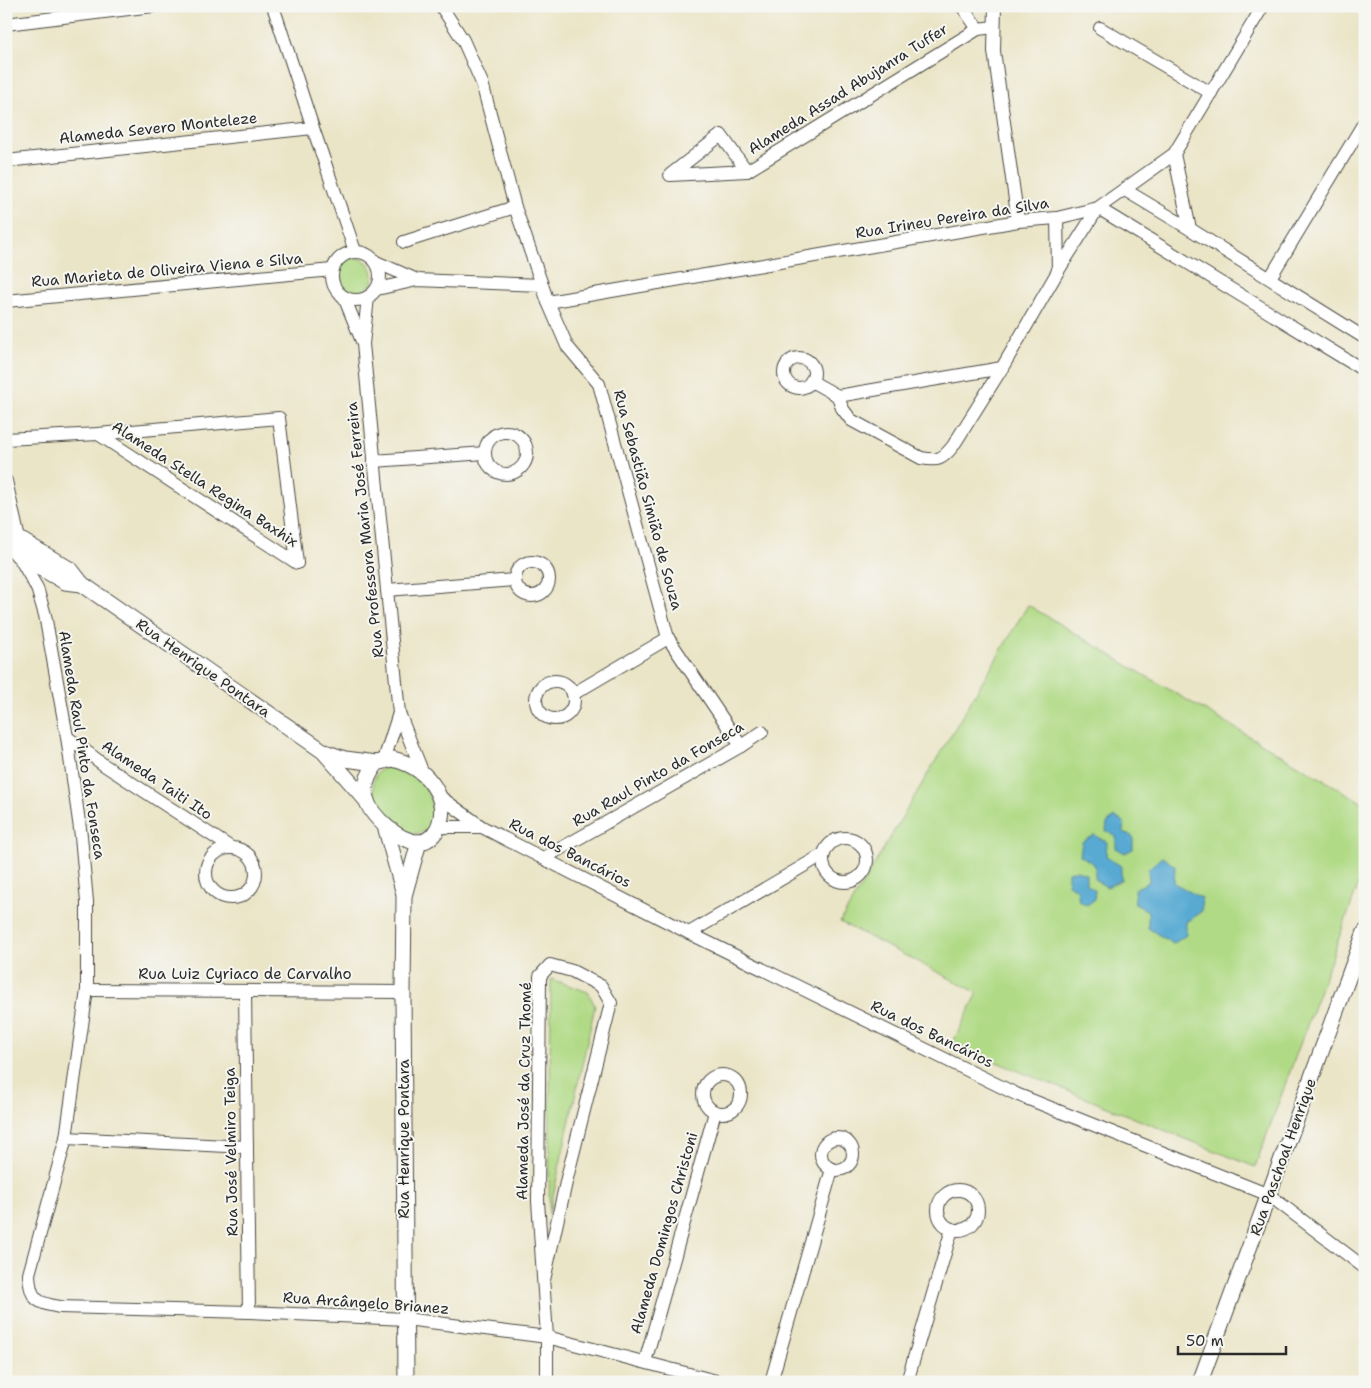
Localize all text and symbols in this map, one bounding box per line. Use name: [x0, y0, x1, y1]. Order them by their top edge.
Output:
street label: Alameda Assad Abujanra Tuffer: [744, 19, 952, 159]
street label: Alameda Severo Monteleze: [58, 108, 258, 148]
street label: Rua Irineu Pereira da Silva: [854, 193, 1051, 243]
street label: Rua Marieta de Oliveira Viena e Silva: [30, 248, 304, 292]
street label: Rua Sebastião Simião de Souza: [609, 388, 687, 613]
street label: Rua Professora Maria José Ferreira: [342, 400, 388, 659]
street label: Alameda Stella Regina Baxhix: [108, 416, 302, 552]
street label: Rua Henrique Pontara: [132, 614, 275, 722]
street label: Alameda Raul Pinto da Fonseca: [54, 629, 110, 861]
street label: Rua Raul Pinto da Fonseca: [569, 716, 748, 831]
street label: Alameda Taiti Ito: [98, 736, 216, 824]
street label: Rua dos Bancários: [506, 814, 634, 892]
street label: Rua Luiz Cyriaco de Carvalho: [138, 964, 352, 984]
street label: Alameda José da Cruz Thomé: [512, 982, 536, 1200]
street label: Rua dos Bancários: [867, 996, 997, 1072]
street label: Rua Henrique Pontara: [394, 1058, 414, 1219]
street label: Rua José Velmiro Teiga: [220, 1067, 242, 1237]
street label: Rua Paschoal Henrique: [1245, 1075, 1321, 1239]
street label: Alameda Domingos Christoni: [626, 1130, 702, 1336]
street label: Rua Arcângelo Brianez: [282, 1287, 450, 1319]
scale bar: [1178, 1323, 1286, 1355]
text: 50 m: [1186, 1331, 1224, 1351]

